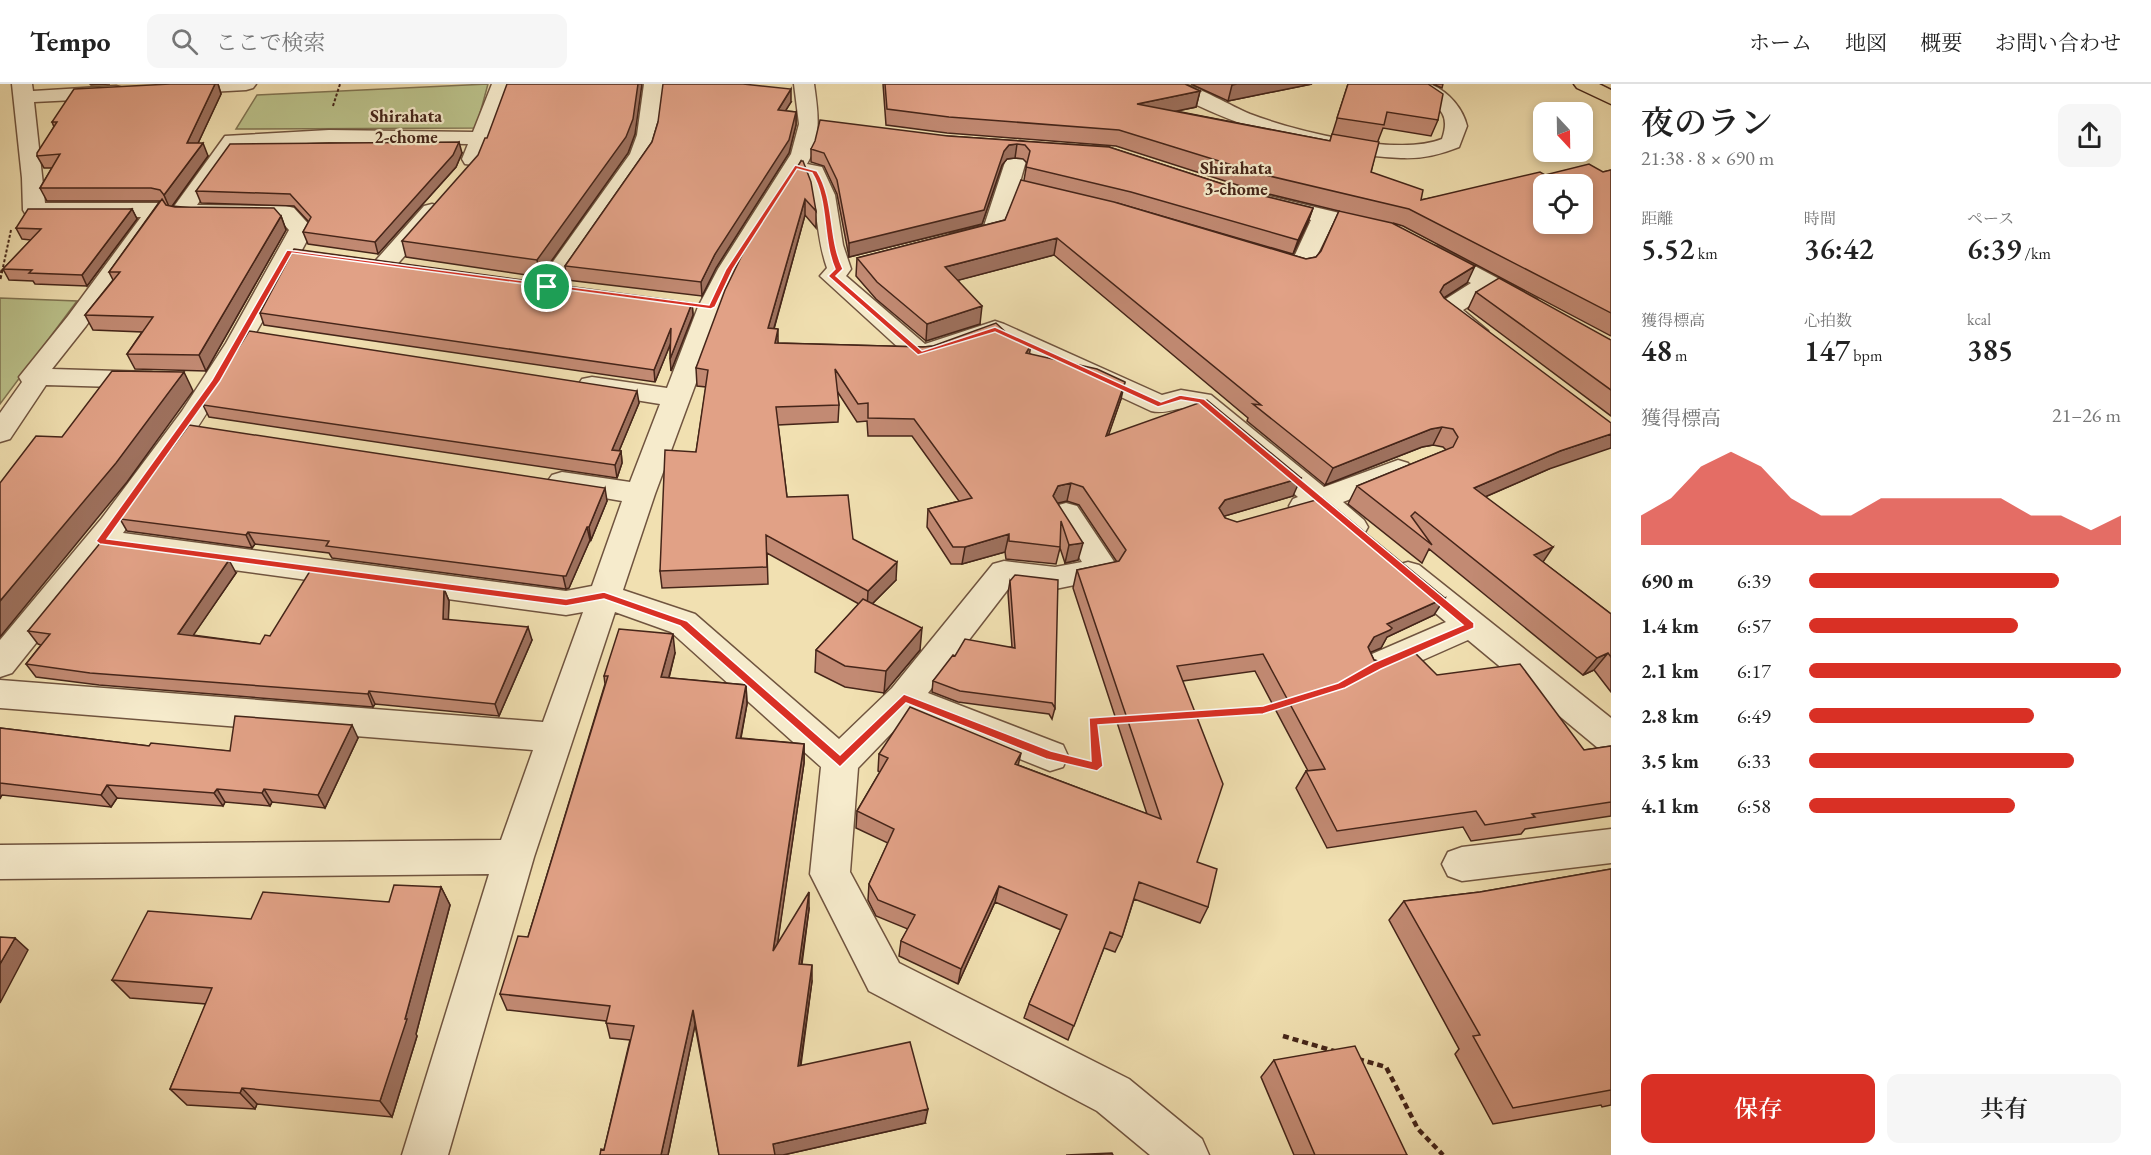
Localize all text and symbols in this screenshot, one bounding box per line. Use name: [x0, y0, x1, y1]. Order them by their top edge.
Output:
search box: [147, 14, 567, 68]
text: Tempo: [30, 23, 111, 59]
icon: search: [168, 25, 201, 58]
text: ここで検索: [216, 28, 326, 57]
text: ホーム: [1749, 29, 1812, 56]
text: 地図: [1845, 29, 1887, 56]
text: 概要: [1920, 29, 1962, 56]
text: お問い合わせ: [1995, 29, 2121, 56]
text: 夜のラン: [1641, 101, 1773, 144]
north arrow: [1533, 102, 1593, 162]
map controls: [1533, 102, 1593, 234]
district label: Shirahata 2-chome: [370, 104, 442, 148]
button: share: [2058, 104, 2121, 167]
text: 21:38 · 8 × 690 m: [1641, 145, 1774, 171]
district label: Shirahata 3-chome: [1200, 156, 1272, 200]
button: locate: [1533, 174, 1593, 234]
text: 距離: [1641, 208, 1673, 229]
text: 時間: [1804, 208, 1836, 229]
text: ペース: [1967, 208, 2014, 229]
text: 5.52: [1641, 229, 1694, 268]
text: 36:42: [1804, 229, 1874, 268]
text: 6:39: [1967, 229, 2021, 268]
text: km: [1694, 243, 1718, 264]
text: /km: [2021, 243, 2051, 264]
pin: [521, 261, 572, 312]
icon: arrive: [530, 270, 563, 303]
text: kcal: [1967, 309, 1991, 330]
text: 獲得標高: [1641, 310, 1705, 331]
text: 心拍数: [1804, 310, 1852, 331]
text: 385: [1967, 330, 2013, 369]
text: 48: [1641, 331, 1672, 370]
text: 147: [1804, 331, 1850, 370]
text: m: [1672, 345, 1687, 366]
text: bpm: [1850, 345, 1882, 366]
text: 21–26 m: [2052, 402, 2121, 428]
text: 獲得標高: [1641, 405, 1721, 431]
text: 690 m: [1641, 568, 1694, 594]
text: 6:39: [1737, 568, 1771, 594]
text: 1.4 km: [1641, 613, 1699, 639]
text: 6:57: [1737, 613, 1771, 639]
text: 2.1 km: [1641, 658, 1699, 684]
text: 6:17: [1737, 658, 1771, 684]
text: 2.8 km: [1641, 703, 1699, 729]
text: 6:49: [1737, 703, 1771, 729]
text: 3.5 km: [1641, 748, 1699, 774]
text: 6:33: [1737, 748, 1771, 774]
text: 4.1 km: [1641, 793, 1699, 819]
text: 6:58: [1737, 793, 1771, 819]
button: 保存: [1641, 1074, 1875, 1143]
button: 共有: [1887, 1074, 2121, 1143]

